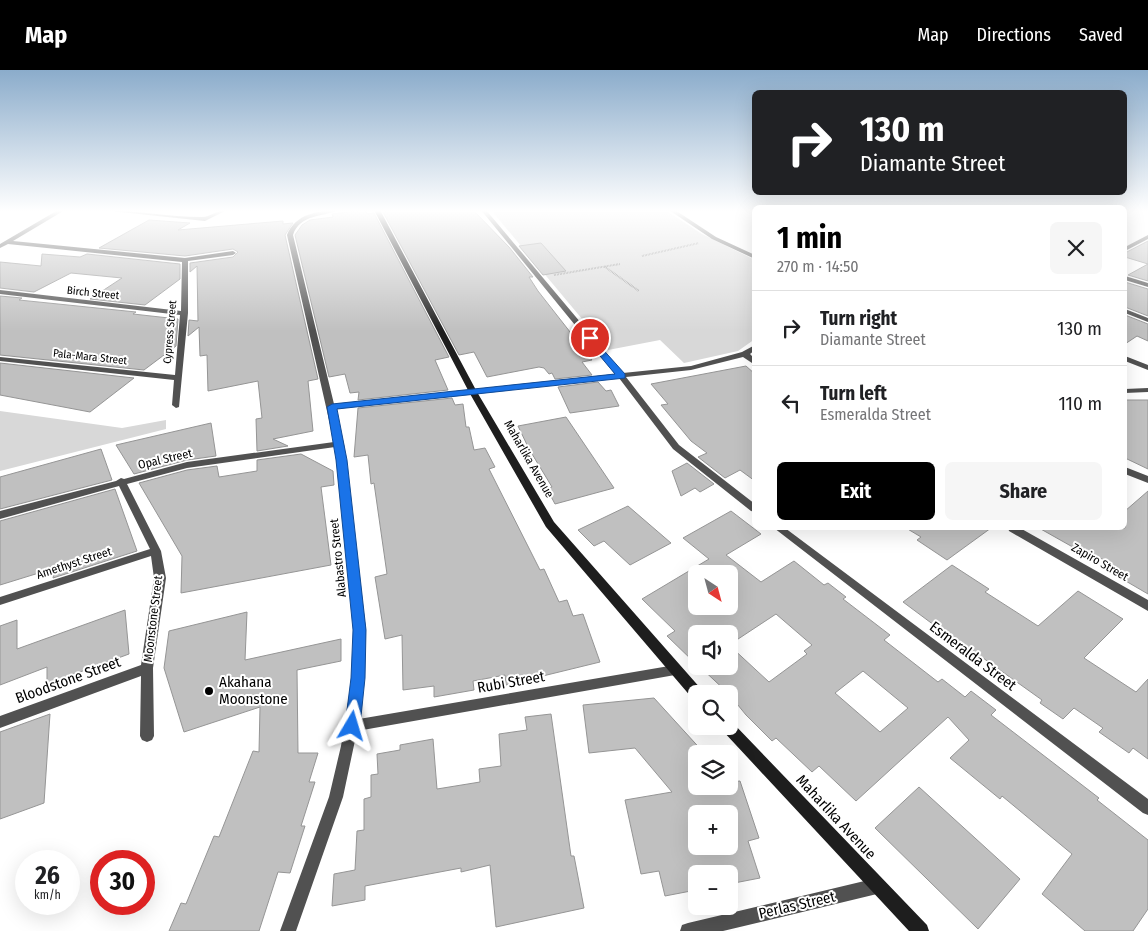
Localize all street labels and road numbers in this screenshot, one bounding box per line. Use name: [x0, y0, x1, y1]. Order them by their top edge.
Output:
street label: Birch Street: [66, 284, 120, 302]
street label: Cypress Street: [161, 299, 179, 364]
street label: Pala-Mara Street: [52, 347, 128, 367]
street label: Maharlika Avenue: [501, 418, 557, 500]
street label: Opal Street: [137, 446, 193, 472]
street label: Alabastro Street: [327, 518, 349, 598]
street label: Zapiro Street: [1069, 540, 1131, 584]
street label: Amethyst Street: [35, 544, 113, 582]
street label: Moonstone Street: [141, 575, 165, 663]
street label: Esmeralda Street: [926, 618, 1020, 695]
street label: Bloodstone Street: [13, 653, 123, 707]
street label: Rubi Street: [476, 667, 546, 697]
street label: Maharlika Avenue: [792, 771, 880, 863]
street label: Perlas Street: [757, 887, 837, 923]

